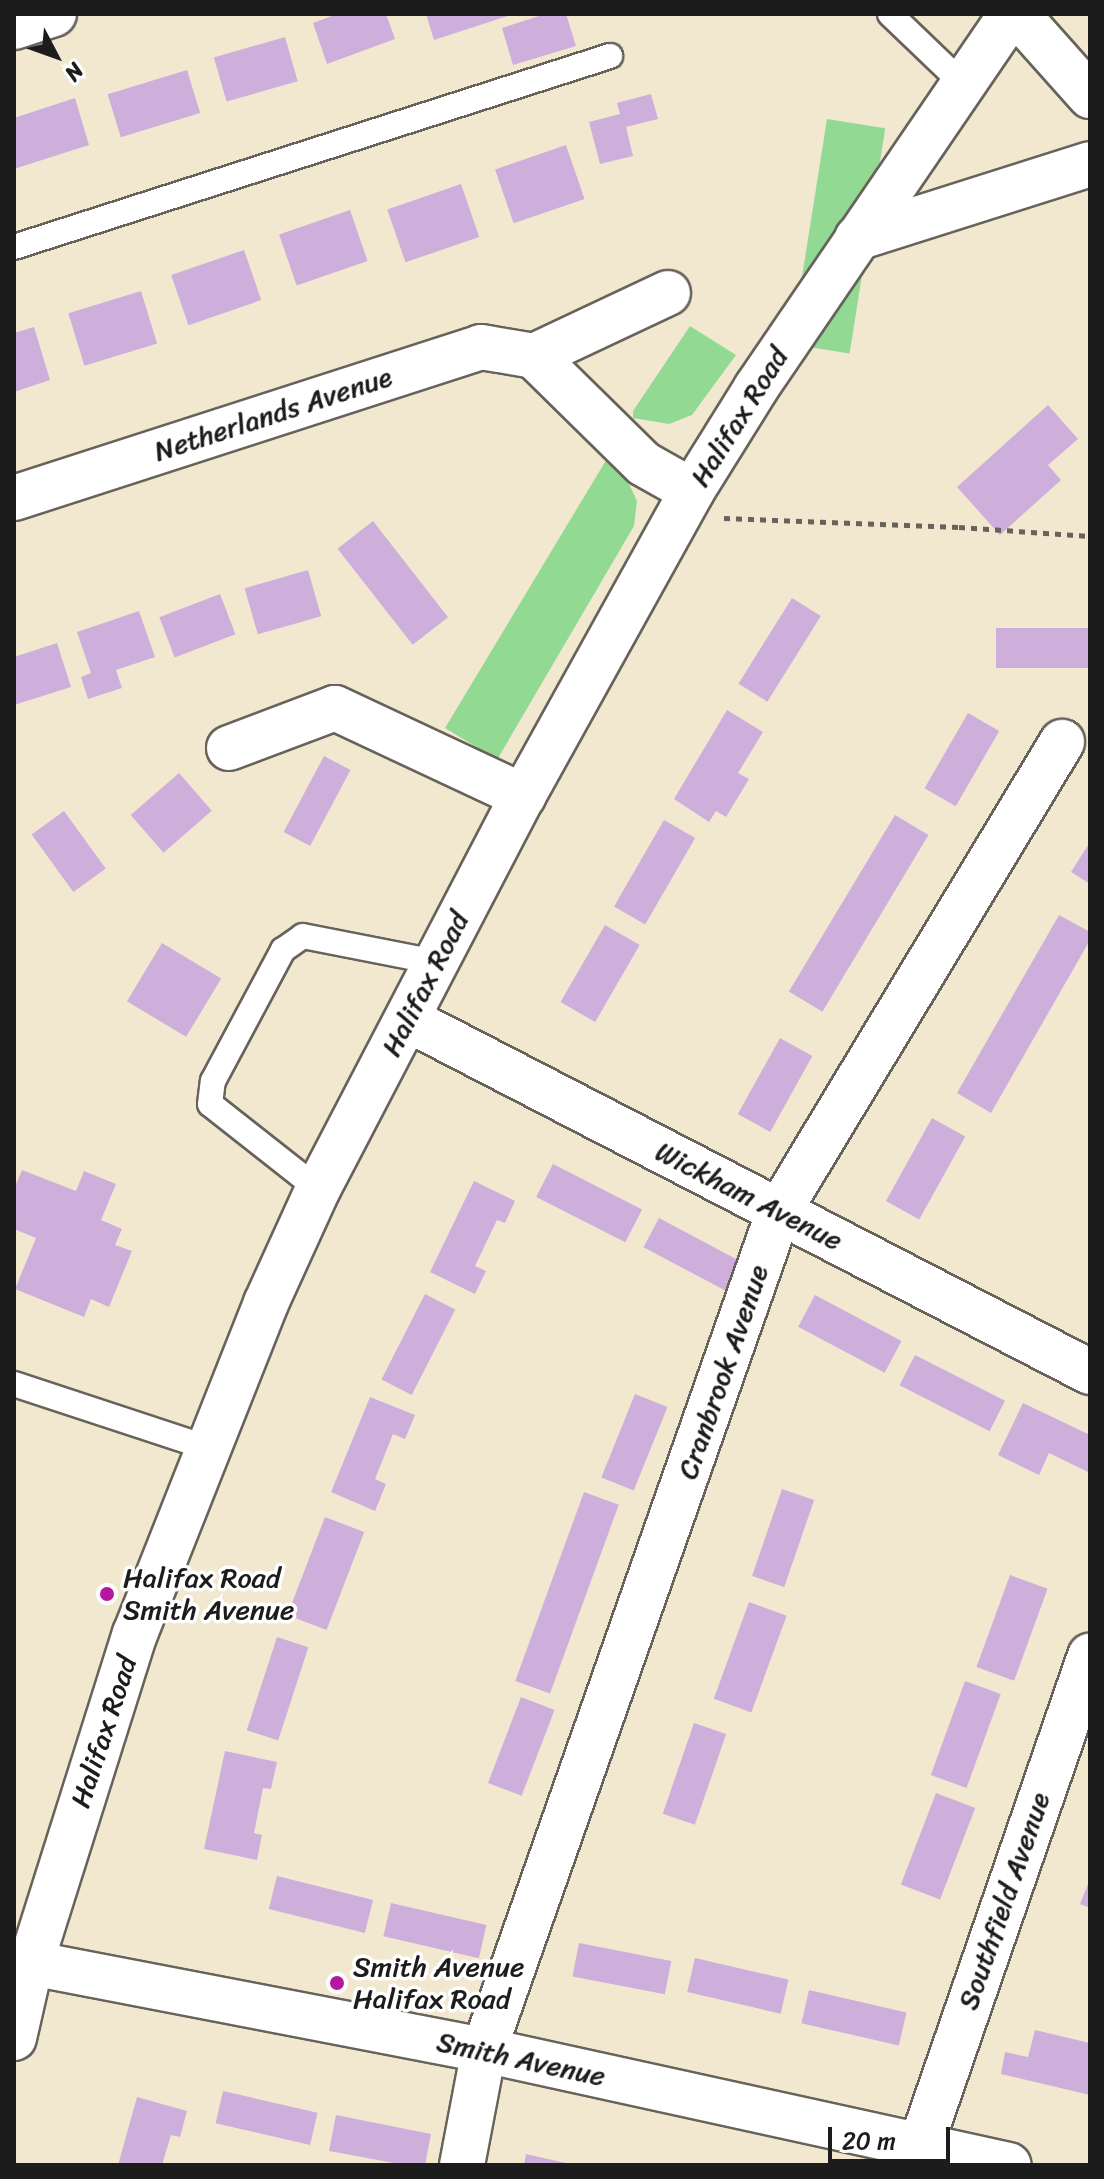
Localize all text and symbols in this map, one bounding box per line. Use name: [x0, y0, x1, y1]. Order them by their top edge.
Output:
north arrow: [16, 16, 96, 96]
text: N: [55, 54, 94, 91]
street label: Halifax Road: [683, 341, 795, 493]
street label: Netherlands Avenue: [150, 360, 396, 468]
street label: Halifax Road: [374, 906, 476, 1062]
street label: Wickham Avenue: [650, 1134, 848, 1258]
street label: Cranbrook Avenue: [671, 1261, 775, 1483]
place label: Halifax Road Smith Avenue: [123, 1561, 293, 1627]
marker: Halifax Road Smith Avenue: [98, 1585, 116, 1603]
street label: Halifax Road: [64, 1652, 144, 1812]
street label: Southfield Avenue: [951, 1788, 1057, 2014]
place label: Smith Avenue Halifax Road: [353, 1950, 523, 2016]
marker: Smith Avenue Halifax Road: [328, 1974, 346, 1992]
street label: Smith Avenue: [434, 2025, 608, 2093]
scale bar: [832, 2111, 954, 2161]
text: 20 m: [842, 2120, 896, 2162]

